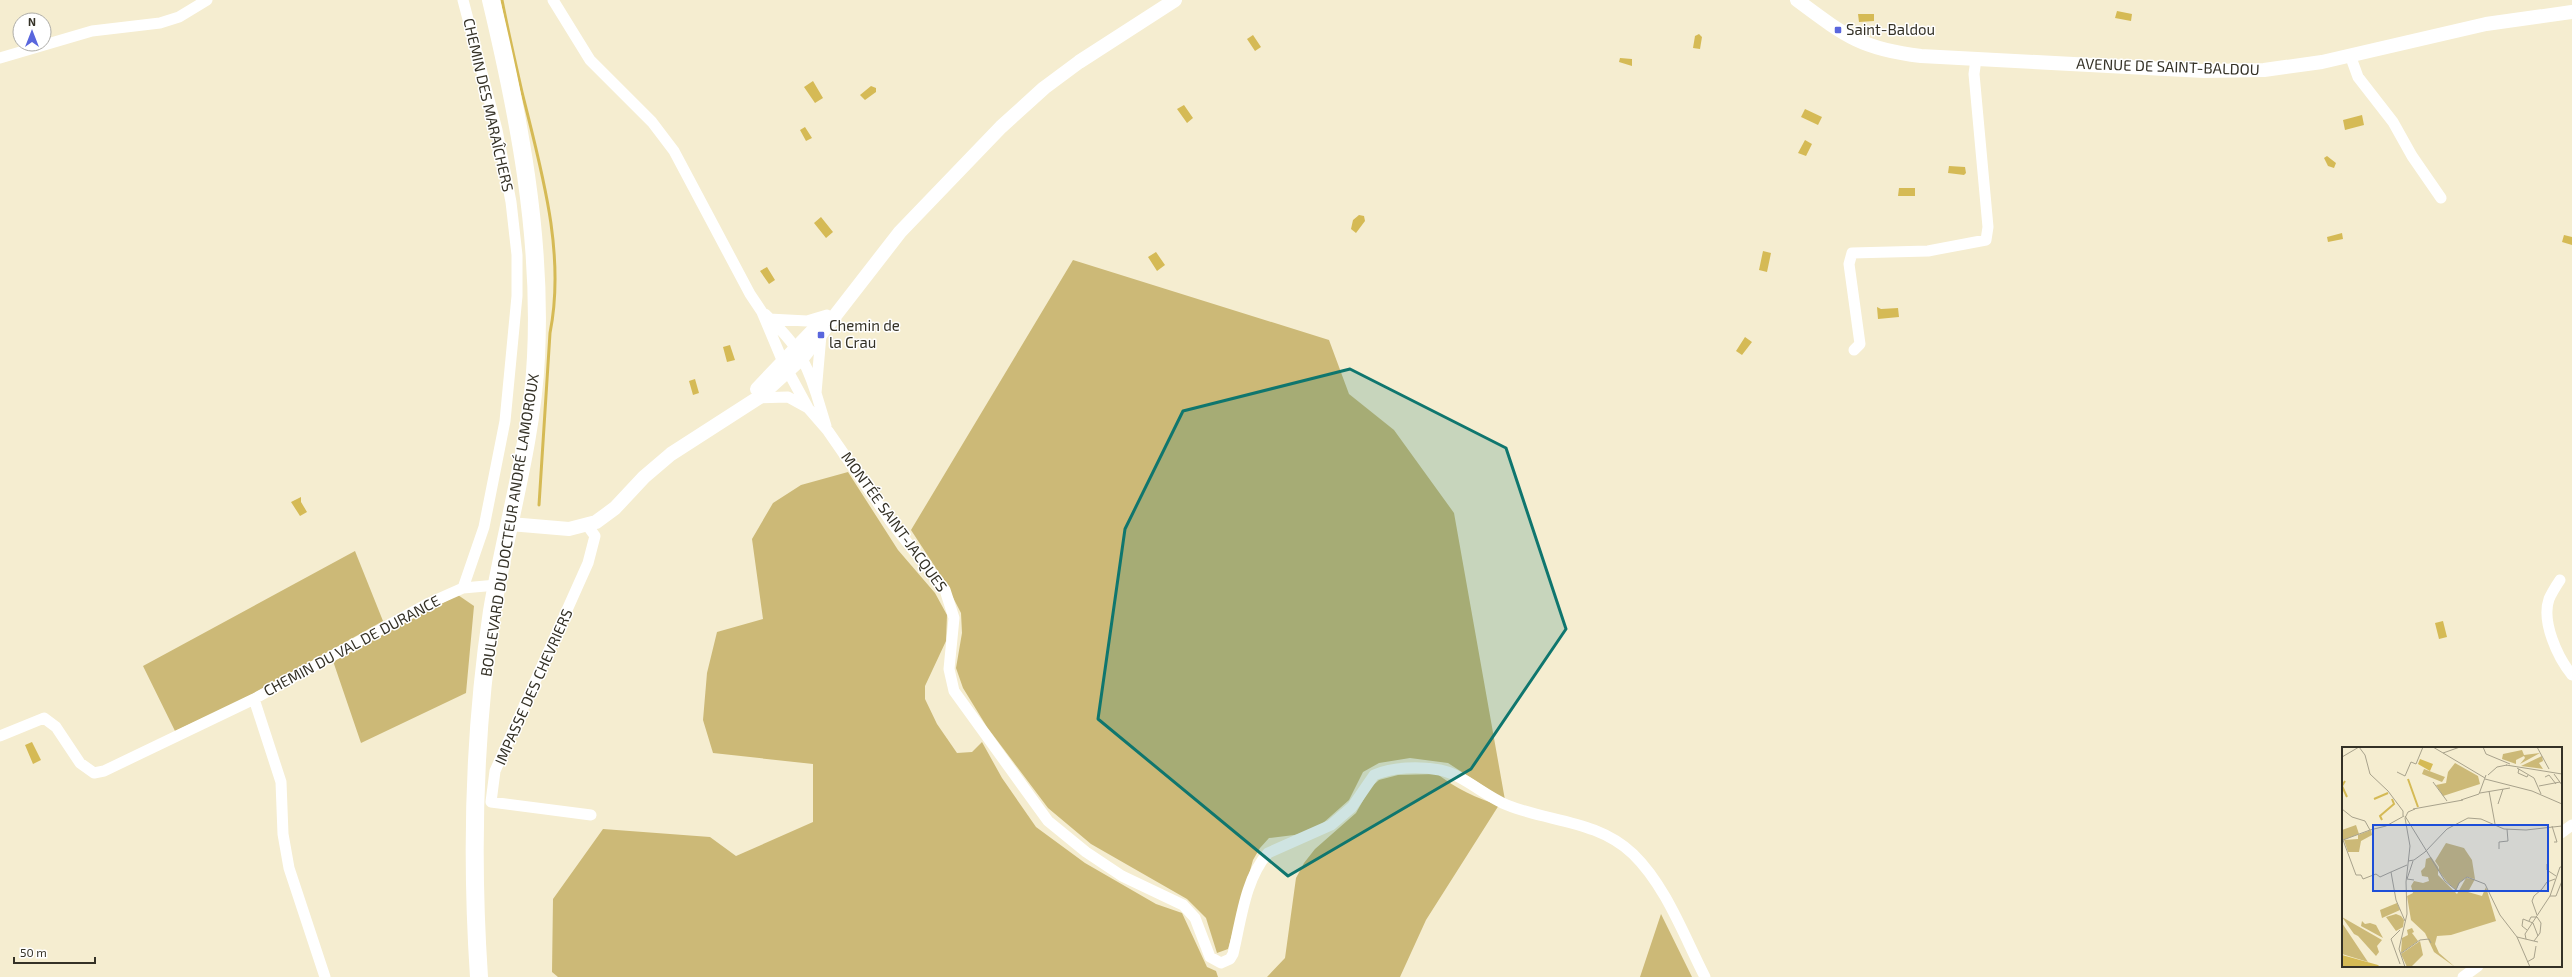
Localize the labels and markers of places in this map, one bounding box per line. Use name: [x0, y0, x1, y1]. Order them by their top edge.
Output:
place label: Saint-Baldou: [1846, 20, 1935, 38]
marker: Saint-Baldou: [1833, 25, 1843, 35]
place label: Chemin de la Crau: [829, 316, 900, 351]
marker: Chemin de la Crau: [816, 330, 826, 340]

